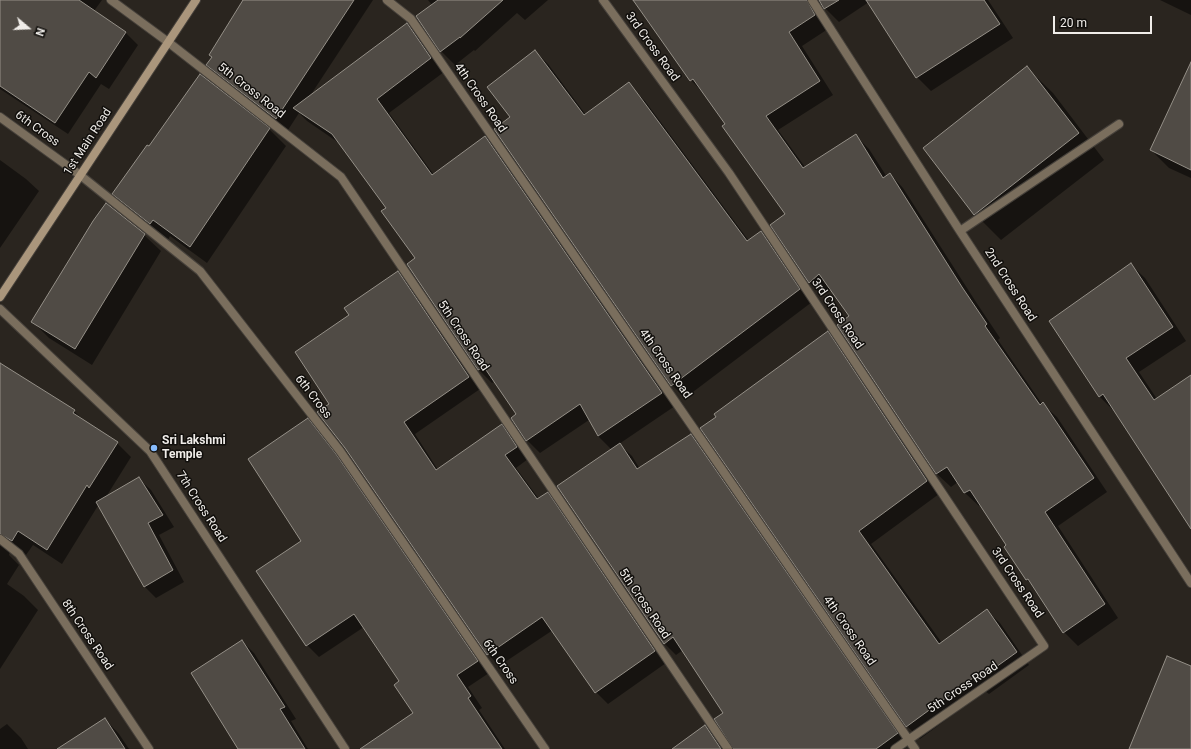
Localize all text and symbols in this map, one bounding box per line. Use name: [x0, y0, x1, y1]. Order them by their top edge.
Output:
north arrow: [8, 8, 48, 48]
scale bar: [1055, 8, 1154, 34]
street label: 3rd Cross Road: [622, 10, 682, 84]
text: 20 m: [1060, 16, 1087, 30]
text: N: [32, 26, 47, 38]
street label: 5th Cross Road: [214, 60, 288, 122]
street label: 4th Cross Road: [451, 60, 509, 136]
street label: 1st Main Road: [61, 106, 115, 178]
street label: 6th Cross: [12, 108, 62, 150]
street label: 2nd Cross Road: [981, 246, 1039, 324]
street label: 3rd Cross Road: [808, 276, 866, 352]
street label: 5th Cross Road: [434, 298, 492, 374]
street label: 4th Cross Road: [636, 326, 694, 402]
street label: 6th Cross: [292, 372, 334, 422]
place label: Sri Lakshmi Temple: [162, 434, 226, 462]
marker: Sri Lakshmi Temple: [149, 443, 159, 453]
street label: 7th Cross Road: [173, 469, 229, 545]
street label: 3rd Cross Road: [988, 545, 1046, 621]
street label: 5th Cross Road: [615, 566, 673, 642]
street label: 4th Cross Road: [820, 593, 878, 669]
street label: 8th Cross Road: [58, 597, 116, 673]
street label: 6th Cross: [479, 637, 521, 687]
street label: 5th Cross Road: [925, 659, 1001, 717]

